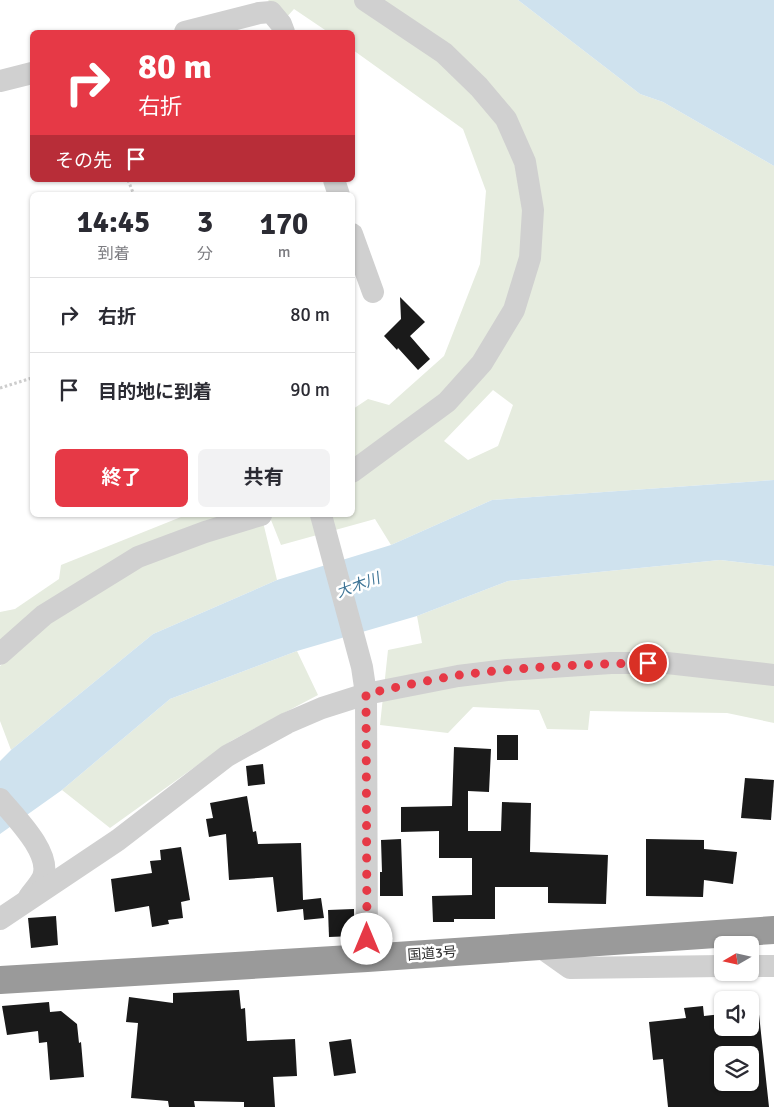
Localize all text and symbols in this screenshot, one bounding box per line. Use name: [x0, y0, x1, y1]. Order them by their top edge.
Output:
text: 80 m: [138, 45, 212, 88]
icon: right: [55, 50, 120, 115]
text: 右折: [138, 93, 182, 120]
icon: arrive: [122, 145, 150, 173]
text: その先: [55, 149, 112, 173]
text: 14:45: [77, 204, 150, 241]
text: 3: [197, 204, 213, 241]
text: 170: [260, 206, 308, 243]
text: m: [278, 242, 290, 262]
text: 到着: [97, 244, 129, 264]
text: 分: [197, 244, 213, 264]
icon: right: [55, 301, 83, 329]
text: 80 m: [290, 303, 330, 327]
text: 右折: [98, 305, 136, 329]
icon: arrive: [55, 376, 83, 404]
text: 90 m: [290, 378, 330, 402]
text: 目的地に到着: [98, 380, 212, 404]
button: 終了: [55, 449, 188, 507]
button: 共有: [198, 449, 330, 507]
water label: 大木川: [334, 568, 384, 601]
pin: [627, 642, 669, 684]
icon: arrive: [634, 649, 662, 677]
position arrow: [340, 912, 392, 964]
north arrow: [714, 936, 759, 981]
map controls: [714, 936, 759, 1091]
street label: 国道3号: [407, 943, 457, 964]
button: sound: [714, 991, 759, 1036]
button: layers: [714, 1046, 759, 1091]

